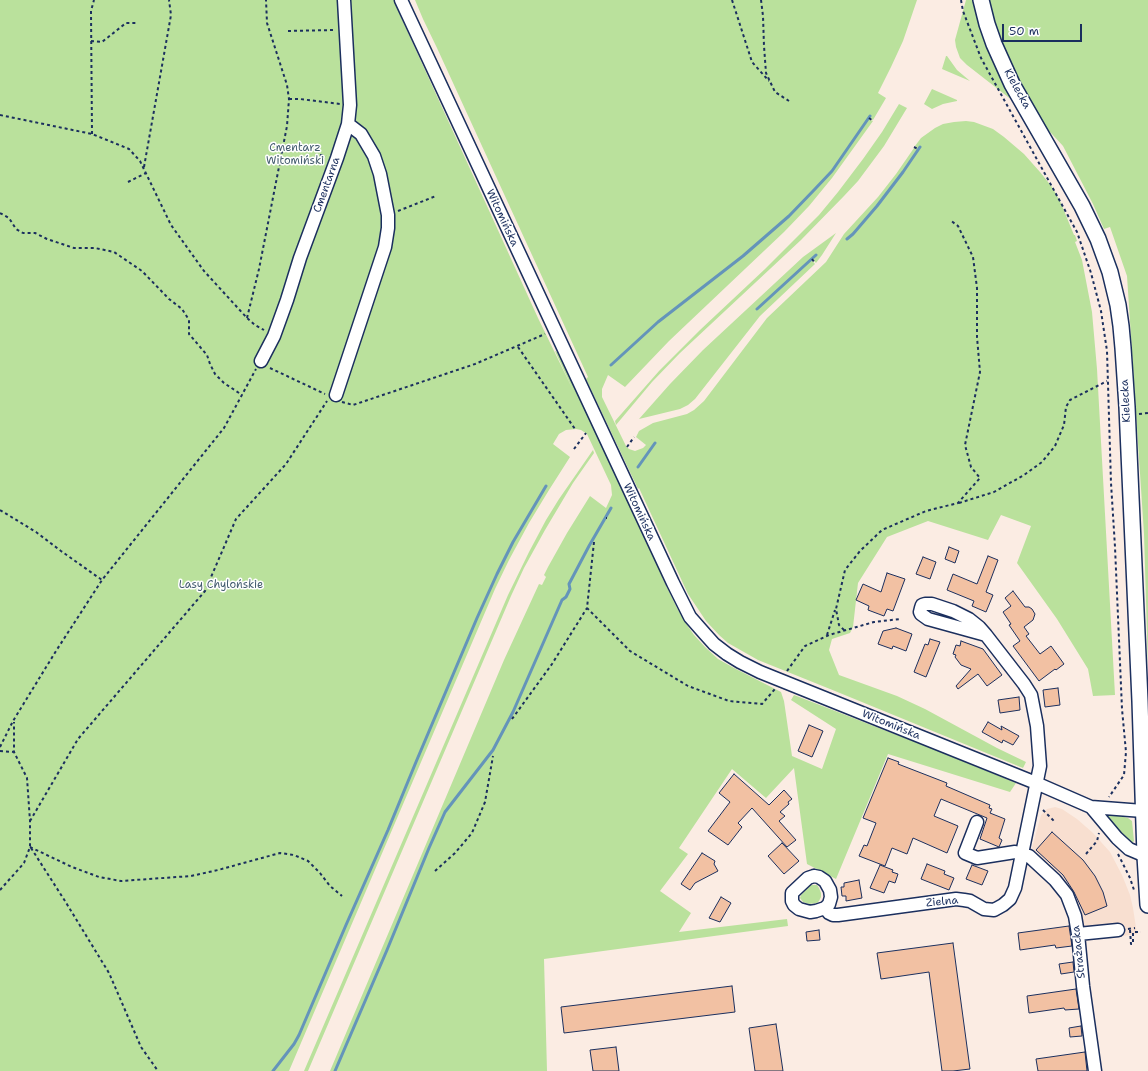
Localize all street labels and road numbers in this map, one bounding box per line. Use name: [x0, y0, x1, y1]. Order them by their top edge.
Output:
street label: Kielecka: [1001, 67, 1033, 111]
street label: Cmentarna: [311, 155, 343, 215]
street label: Witomińska: [483, 187, 521, 249]
street label: Kielecka: [1118, 379, 1134, 423]
street label: Witomińska: [620, 481, 658, 543]
street label: Witomińska: [860, 707, 922, 743]
street label: Zielna: [925, 894, 959, 910]
street label: Strażacka: [1070, 925, 1088, 979]

